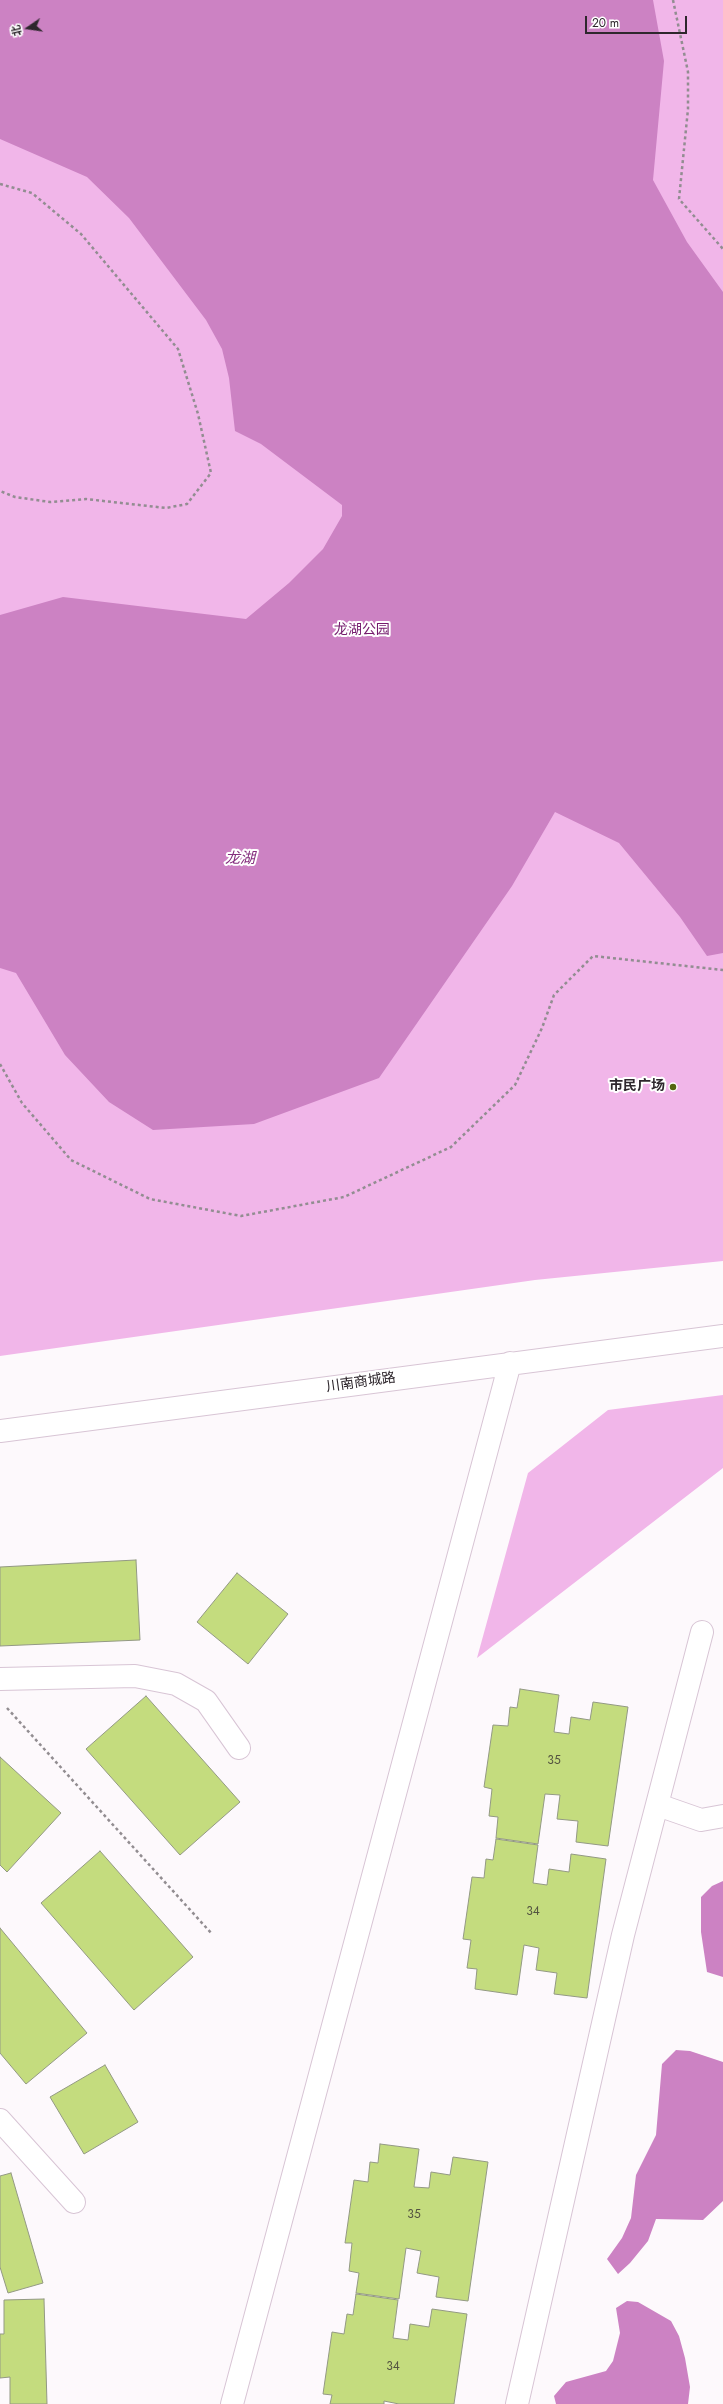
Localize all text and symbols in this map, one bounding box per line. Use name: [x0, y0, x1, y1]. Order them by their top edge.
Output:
north arrow: [8, 8, 48, 48]
scale bar: [587, 8, 689, 34]
text: 20 m: [592, 14, 619, 32]
text: 北: [7, 24, 25, 38]
park label: 龙湖公园: [334, 623, 390, 639]
water label: 龙湖: [225, 850, 255, 868]
place label: 市民广场: [609, 1079, 665, 1095]
marker: 市民广场: [668, 1082, 678, 1092]
street label: 川南商城路: [325, 1370, 397, 1396]
house number: 35: [547, 1754, 561, 1768]
house number: 34: [526, 1905, 540, 1919]
house number: 35: [407, 2208, 421, 2222]
house number: 34: [386, 2360, 400, 2374]

